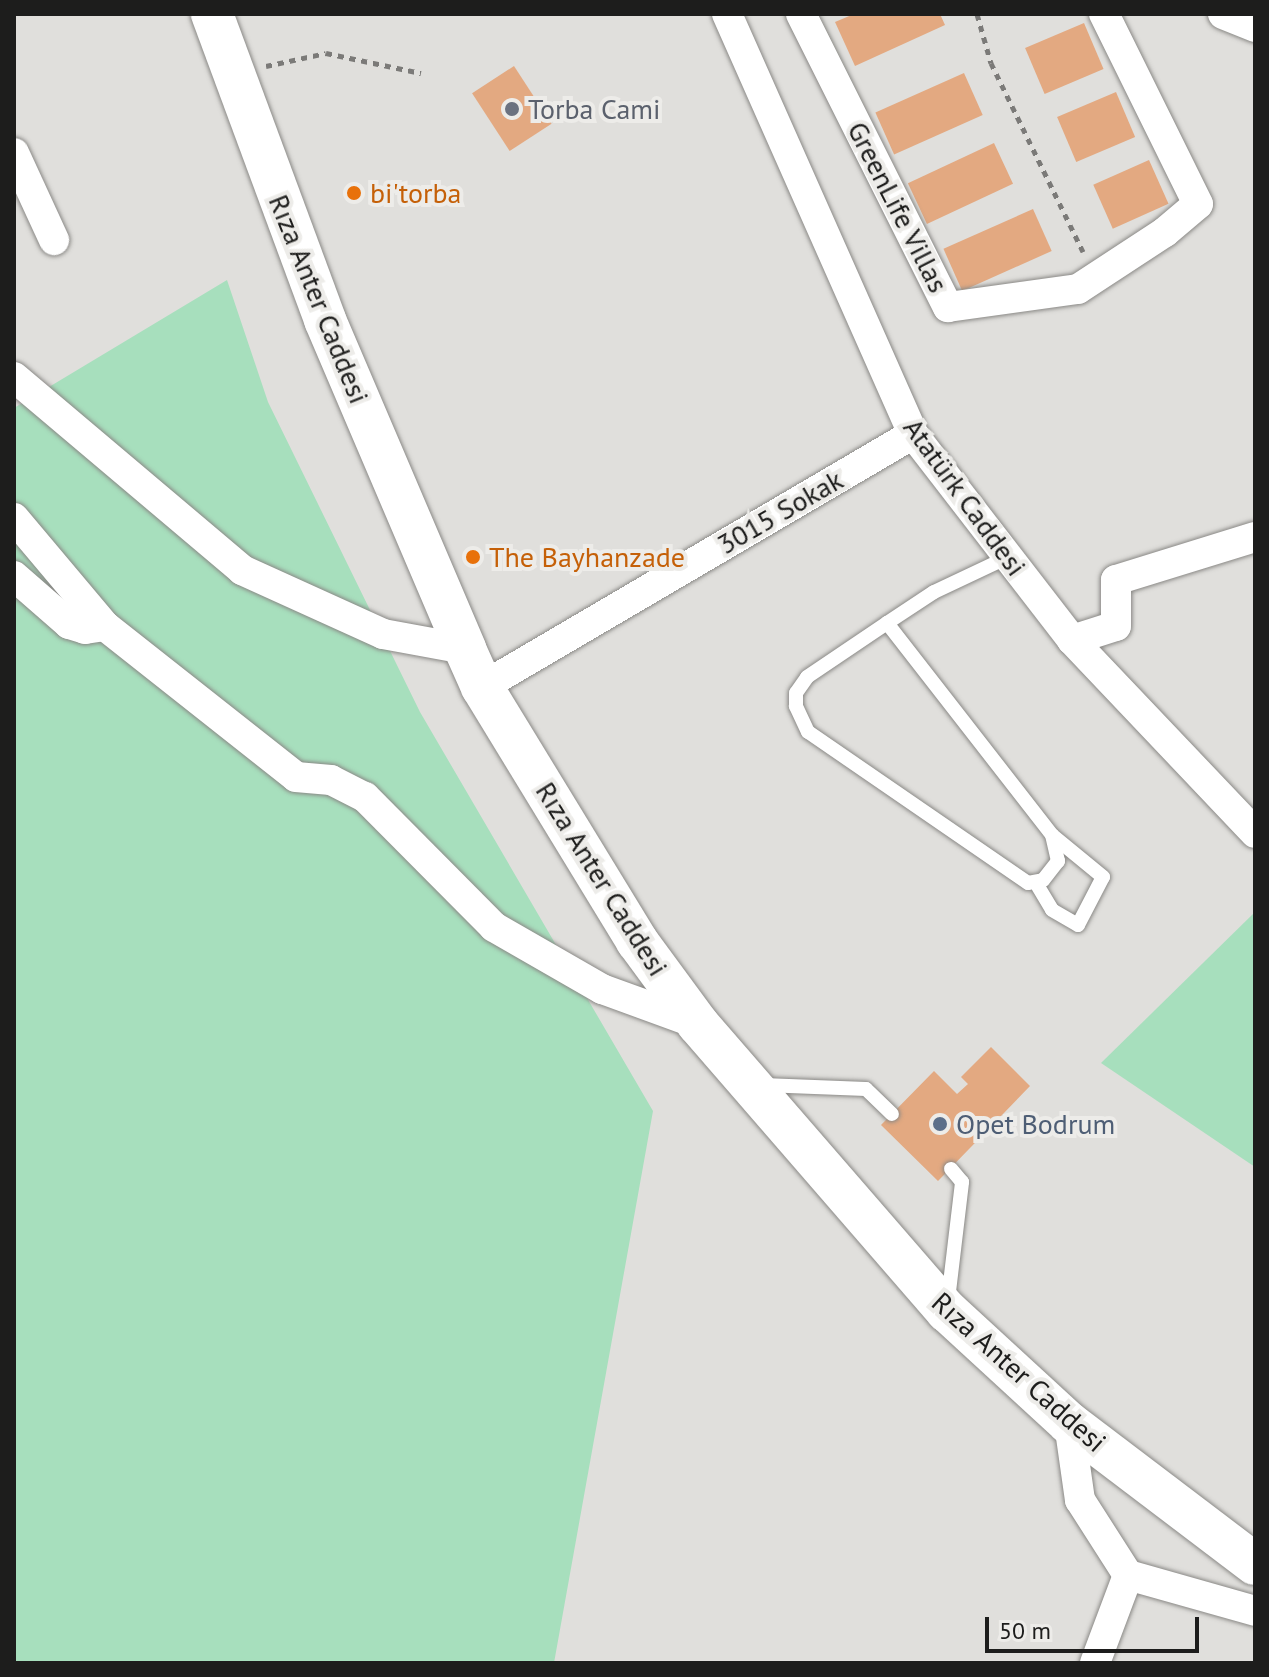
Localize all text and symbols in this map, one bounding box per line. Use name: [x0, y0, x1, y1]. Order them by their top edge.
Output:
place label: Torba Cami: [528, 92, 661, 126]
marker: Torba Cami: [503, 100, 521, 118]
street label: GreenLife Villas: [840, 116, 956, 298]
place label: bi'torba: [370, 176, 461, 210]
marker: bi'torba: [345, 184, 363, 202]
street label: Rıza Anter Caddesi: [262, 189, 376, 409]
street label: Atatürk Caddesi: [896, 411, 1034, 583]
street label: 3015 Sokak: [711, 463, 849, 561]
place label: The Bayhanzade: [489, 540, 685, 574]
marker: The Bayhanzade: [464, 548, 482, 566]
street label: Rıza Anter Caddesi: [529, 775, 675, 983]
place label: Opet Bodrum: [956, 1107, 1115, 1141]
marker: Opet Bodrum: [931, 1115, 949, 1133]
street label: Rıza Anter Caddesi: [925, 1285, 1113, 1459]
scale bar: [989, 1601, 1203, 1651]
text: 50 m: [999, 1615, 1051, 1646]

